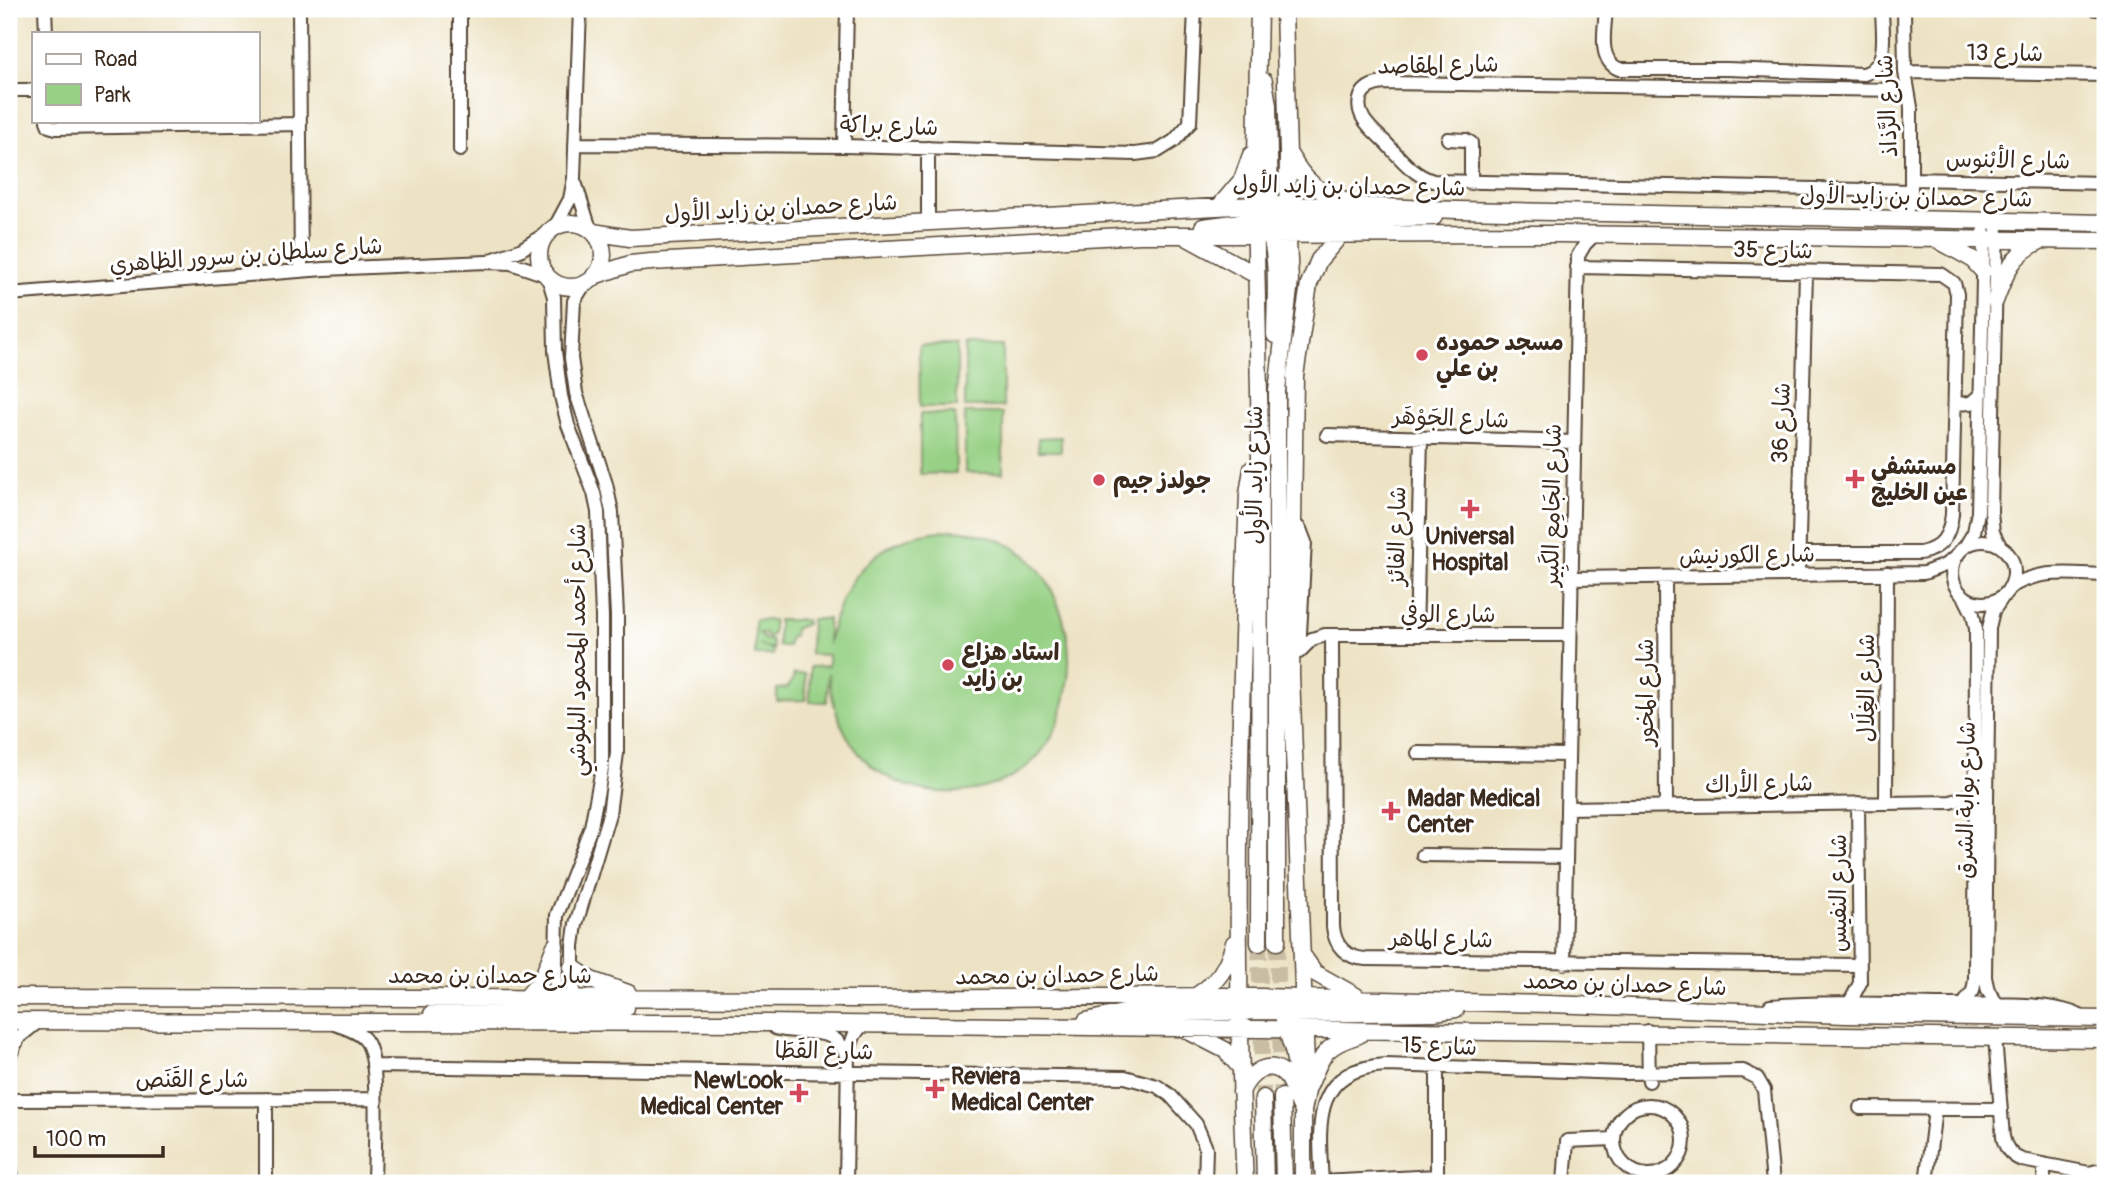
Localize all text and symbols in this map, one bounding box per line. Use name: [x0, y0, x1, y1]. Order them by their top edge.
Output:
legend: [32, 32, 259, 122]
street label: شارع 13: [1966, 38, 2044, 69]
text: Road: [94, 46, 138, 73]
street label: شارع المقاصد: [1377, 49, 1499, 82]
street label: شارع الرَّذاذ: [1870, 54, 1905, 158]
text: Park: [94, 82, 131, 109]
street label: شارع براكة: [839, 110, 939, 143]
street label: شارع الأبْنوس: [1946, 142, 2070, 177]
street label: شارع حمدان بن زايد الأول: [1232, 167, 1466, 204]
street label: شارع حمدان بن زايد الأول: [1799, 178, 2033, 215]
street label: شارع حمدان بن زايد الأول: [664, 185, 898, 230]
street label: شارع سلطان بن سرور الظاهري: [108, 231, 384, 281]
street label: شارع 35: [1733, 235, 1813, 266]
place label: مسجد حموده بن علي: [1436, 328, 1564, 389]
marker: مسجد حموده بن علي: [1414, 347, 1430, 363]
street label: شارع 36: [1765, 382, 1798, 464]
street label: شارع الجَوْهَر: [1391, 401, 1509, 436]
street label: شارع زايد الأول: [1238, 405, 1270, 545]
street label: شارع الجَامِع الكَبِير: [1536, 423, 1572, 589]
place label: مستشفي عين الخليج: [1871, 452, 1968, 507]
place label: جولدز جيم: [1113, 466, 1211, 498]
marker: مستشفي عين الخليج: [1845, 469, 1865, 489]
marker: جولدز جيم: [1091, 472, 1107, 488]
street label: شارع الفائز: [1382, 486, 1413, 588]
marker: Universal Hospital: [1460, 499, 1480, 519]
place label: Universal Hospital: [1425, 522, 1515, 577]
street label: شارع أحمد المحمود البلوشي: [563, 524, 598, 776]
street label: شارع الكورنيش: [1679, 539, 1815, 572]
street label: شارع الوفي: [1401, 600, 1495, 631]
street label: شارع الغِلَال: [1850, 634, 1882, 742]
place label: استاد هزاع بن زايد: [962, 638, 1060, 693]
street label: شارع المخور: [1631, 638, 1661, 748]
marker: استاد هزاع بن زايد: [940, 657, 956, 673]
street label: شارع بوابة الشرق: [1950, 721, 1983, 879]
street label: شارع الأراك: [1705, 767, 1813, 800]
place label: Madar Medical Center: [1407, 784, 1541, 839]
marker: Madar Medical Center: [1381, 801, 1401, 821]
street label: شارع النفيس: [1824, 834, 1854, 952]
street label: شارع الماهر: [1387, 924, 1493, 955]
street label: شارع حمدان بن محمد: [955, 959, 1159, 992]
street label: شارع حمدان بن محمد: [388, 961, 592, 991]
street label: شارع حمدان بن محمد: [1523, 966, 1727, 1003]
street label: شارع 15: [1400, 1030, 1478, 1063]
street label: شارع القَطَا: [774, 1036, 874, 1067]
place label: Reviera Medical Center: [951, 1062, 1095, 1117]
street label: شارع القَنَص: [136, 1065, 248, 1095]
place label: NewLook Medical Center: [640, 1066, 784, 1121]
marker: Reviera Medical Center: [925, 1079, 945, 1099]
marker: NewLook Medical Center: [789, 1083, 809, 1103]
scale bar: [35, 1115, 163, 1159]
text: 100 m: [46, 1126, 106, 1153]

